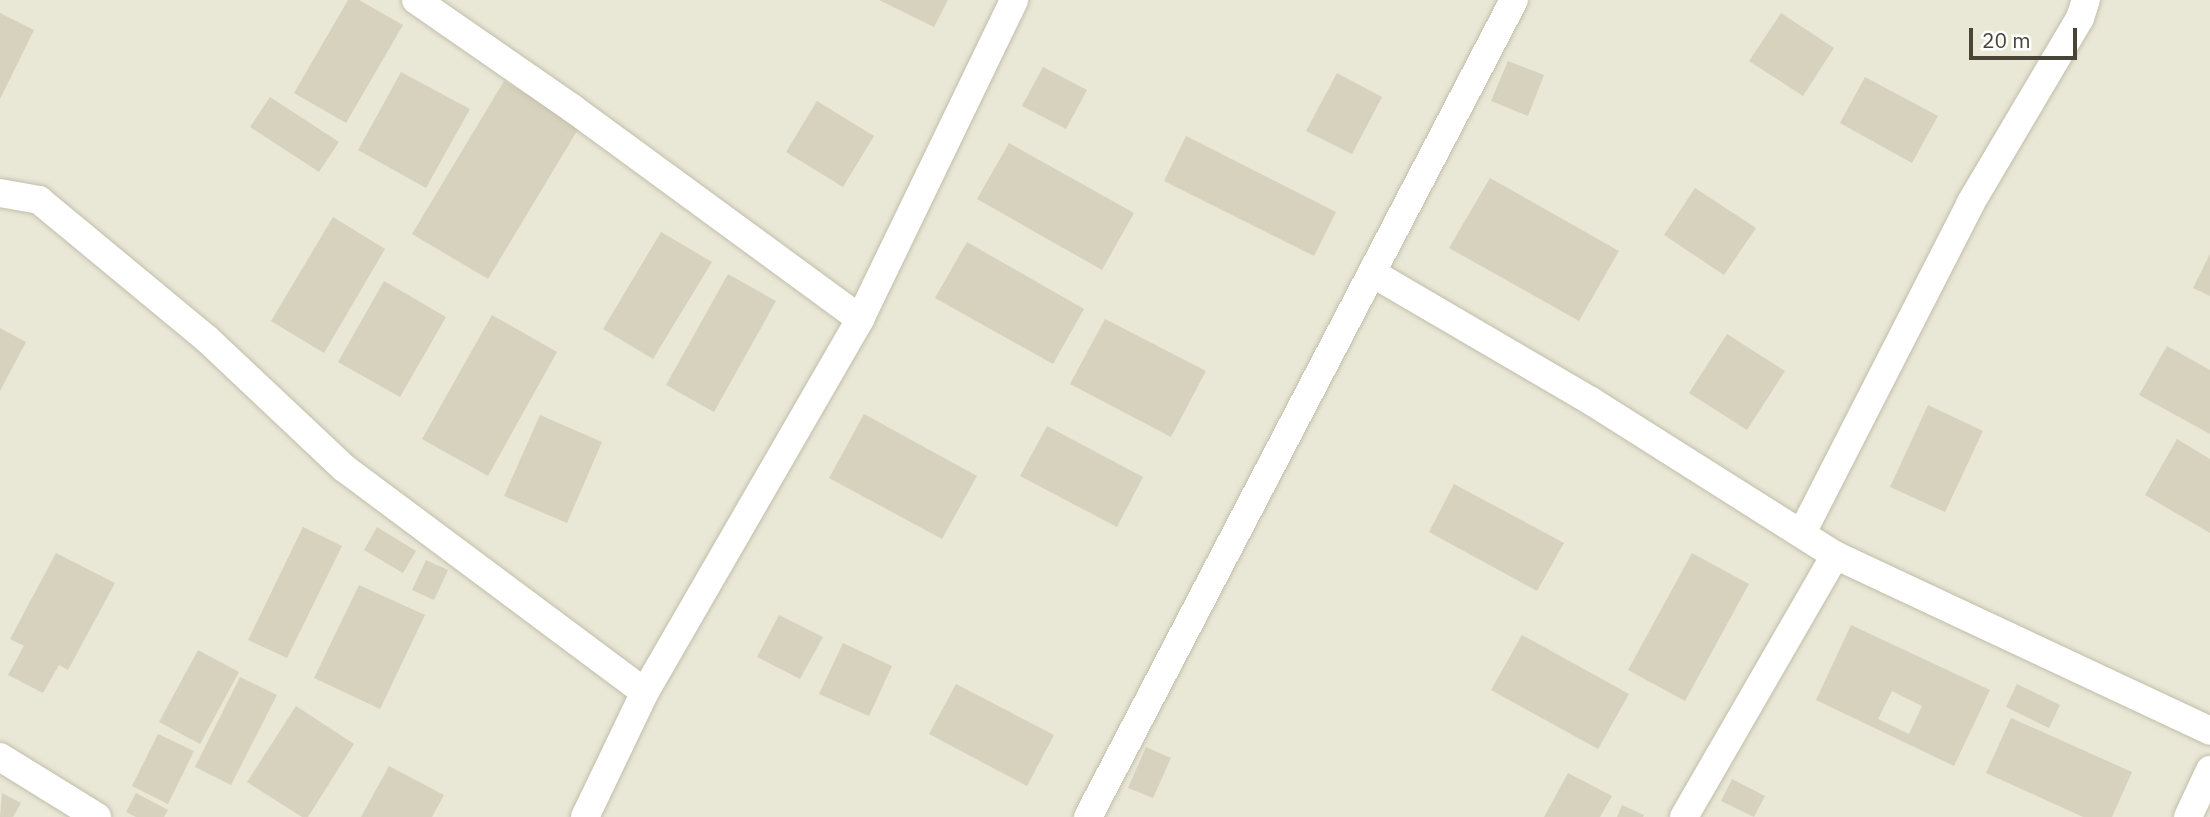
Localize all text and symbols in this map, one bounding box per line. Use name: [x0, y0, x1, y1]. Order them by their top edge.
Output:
scale bar: [1972, 14, 2080, 58]
text: 20 m: [1982, 26, 2031, 54]

